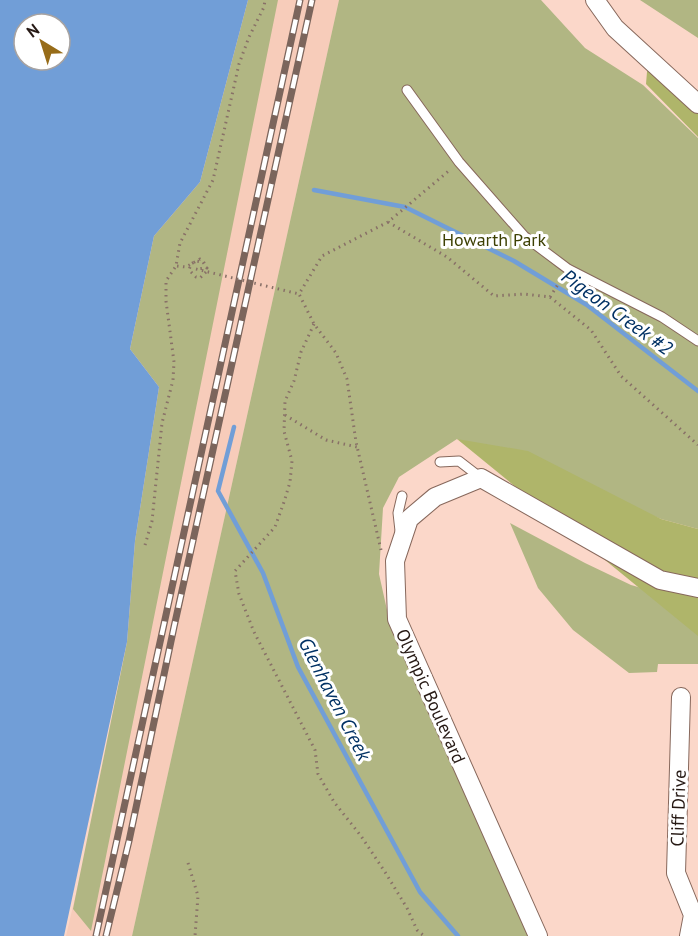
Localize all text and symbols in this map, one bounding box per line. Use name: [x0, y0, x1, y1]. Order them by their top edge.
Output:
north arrow: [12, 12, 72, 72]
text: N: [22, 19, 43, 41]
park label: Howarth Park: [442, 228, 546, 251]
water label: Pigeon Creek #2: [556, 263, 678, 361]
street label: Olympic Boulevard: [391, 625, 471, 767]
water label: Glenhaven Creek: [293, 633, 378, 766]
street label: Cliff Drive: [665, 769, 691, 847]

